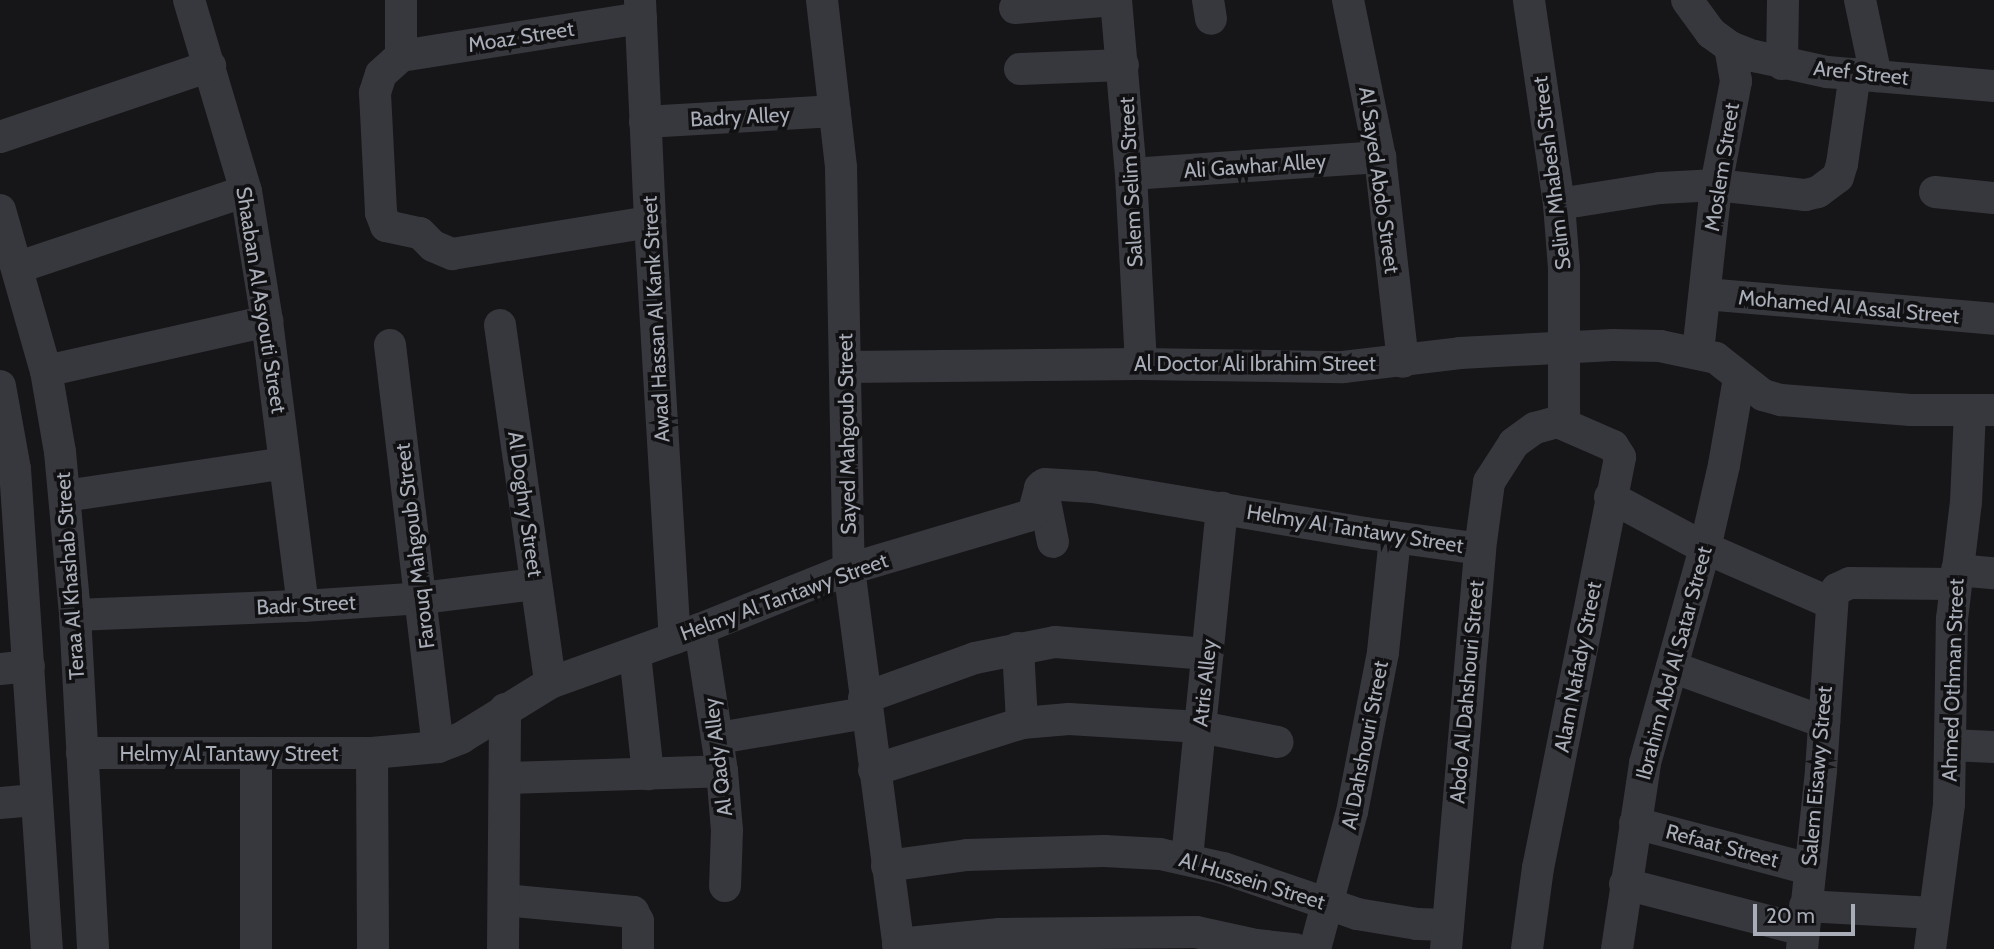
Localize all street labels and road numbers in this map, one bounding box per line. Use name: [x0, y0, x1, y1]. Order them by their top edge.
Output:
street label: Moaz Street: [466, 16, 576, 58]
street label: Aref Street: [1812, 55, 1910, 91]
street label: Selim Mhabesh Street: [1528, 75, 1576, 271]
street label: Al Sayed Abdo Street: [1353, 85, 1405, 275]
street label: Salem Selim Street: [1114, 96, 1148, 268]
street label: Moslem Street: [1699, 101, 1745, 233]
street label: Badry Alley: [689, 102, 791, 132]
street label: Ali Gawhar Alley: [1183, 148, 1327, 184]
street label: Shaaban Al Asyouti Street: [231, 185, 291, 415]
street label: Awad Hassan Al Kank Street: [637, 195, 675, 443]
street label: Mohamed Al Assal Street: [1737, 285, 1961, 329]
street label: Sayed Mahgoub Street: [833, 333, 861, 535]
street label: Al Doctor Ali Ibrahim Street: [1134, 351, 1376, 377]
street label: Al Doghry Street: [502, 429, 548, 579]
street label: Farouq Mahgoub Street: [390, 442, 440, 650]
street label: Teraa Al Khashab Street: [50, 471, 90, 681]
street label: Helmy Al Tantawy Street: [1245, 499, 1465, 559]
street label: Ibrahim Abd Al Satar Street: [1631, 544, 1717, 782]
street label: Helmy Al Tantawy Street: [677, 548, 891, 646]
street label: Ahmed Othman Street: [1937, 578, 1969, 782]
street label: Abdo Al Dahshouri Street: [1445, 579, 1489, 805]
street label: Alam Nafady Street: [1549, 579, 1607, 755]
street label: Badr Street: [256, 590, 356, 620]
street label: Atris Alley: [1188, 638, 1222, 728]
street label: Al Dahshouri Street: [1336, 658, 1394, 832]
street label: Salem Eisawy Street: [1797, 685, 1837, 867]
street label: Al Qady Alley: [698, 696, 738, 818]
street label: Helmy Al Tantawy Street: [119, 741, 339, 767]
street label: Refaat Street: [1663, 819, 1781, 873]
street label: Al Hussein Street: [1176, 847, 1328, 915]

